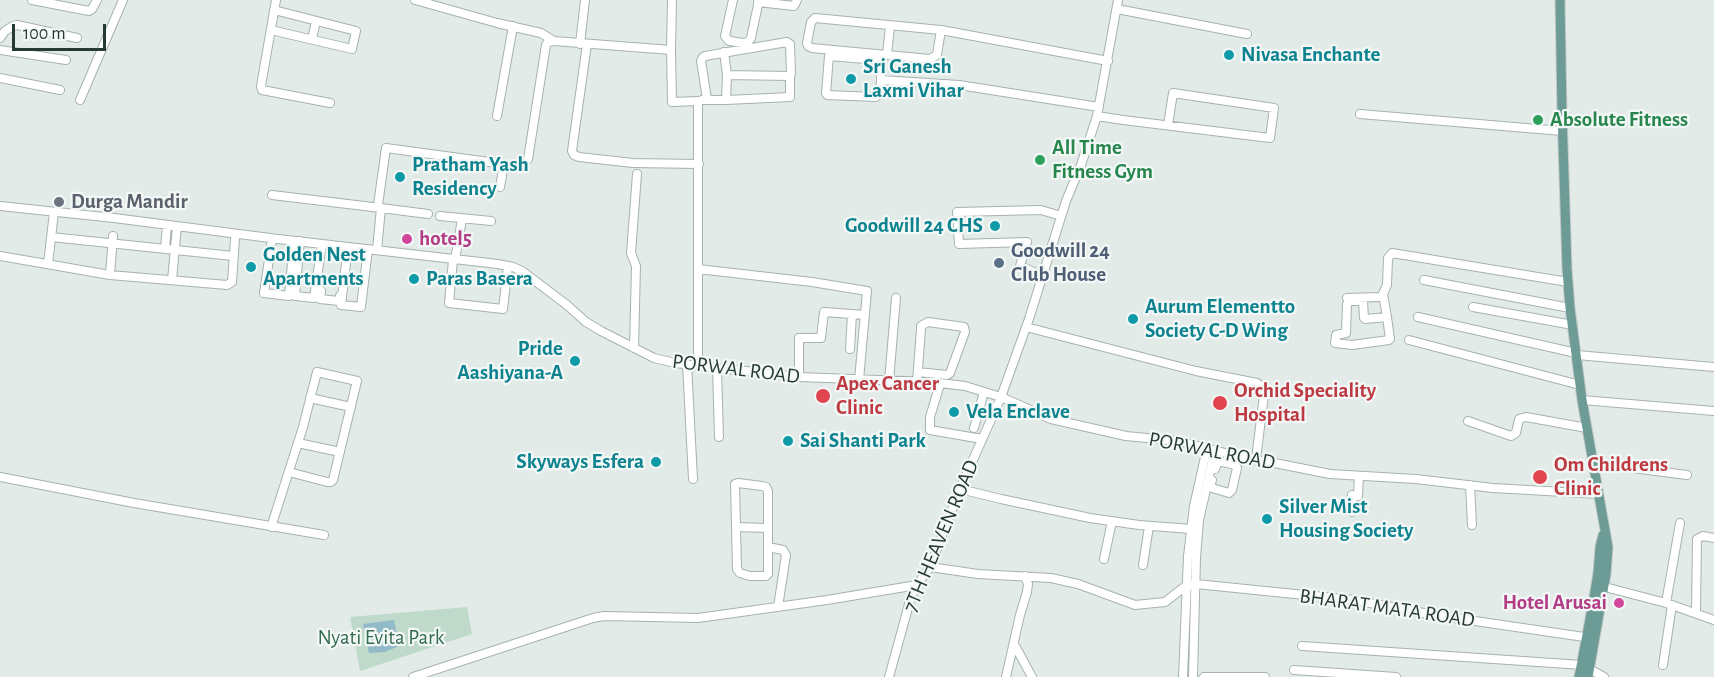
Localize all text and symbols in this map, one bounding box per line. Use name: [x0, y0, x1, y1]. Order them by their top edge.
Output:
scale bar: [15, 12, 110, 50]
text: 100 m: [23, 25, 66, 43]
place label: Nivasa Enchante: [1241, 42, 1380, 68]
marker: Nivasa Enchante: [1222, 48, 1236, 62]
place label: Sri Ganesh Laxmi Vihar: [863, 54, 964, 104]
marker: Sri Ganesh Laxmi Vihar: [844, 72, 858, 86]
place label: Absolute Fitness: [1550, 107, 1688, 133]
marker: Absolute Fitness: [1531, 113, 1545, 127]
place label: All Time Fitness Gym: [1052, 135, 1153, 185]
place label: Pratham Yash Residency: [412, 152, 529, 202]
marker: All Time Fitness Gym: [1033, 153, 1047, 167]
marker: Pratham Yash Residency: [393, 170, 407, 184]
place label: Durga Mandir: [71, 189, 188, 215]
marker: Durga Mandir: [52, 195, 66, 209]
place label: Goodwill 24 CHS: [845, 213, 983, 239]
marker: Goodwill 24 CHS: [988, 219, 1002, 233]
place label: hotel5: [419, 226, 472, 252]
marker: hotel5: [400, 232, 414, 246]
place label: Goodwill 24 Club House: [1011, 238, 1110, 288]
place label: Golden Nest Apartments: [263, 242, 366, 292]
marker: Goodwill 24 Club House: [992, 256, 1006, 270]
marker: Golden Nest Apartments: [244, 260, 258, 274]
place label: Paras Basera: [426, 266, 533, 292]
marker: Paras Basera: [407, 272, 421, 286]
place label: Aurum Elementto Society C-D Wing: [1145, 294, 1295, 344]
marker: Aurum Elementto Society C-D Wing: [1126, 312, 1140, 326]
place label: Pride Aashiyana-A: [457, 336, 563, 386]
street label: PORWAL ROAD: [671, 349, 801, 389]
marker: Pride Aashiyana-A: [568, 354, 582, 368]
place label: Apex Cancer Clinic: [836, 371, 939, 421]
place label: Orchid Speciality Hospital: [1234, 378, 1376, 428]
marker: Apex Cancer Clinic: [814, 387, 832, 405]
marker: Orchid Speciality Hospital: [1211, 394, 1229, 412]
place label: Vela Enclave: [966, 399, 1070, 425]
marker: Vela Enclave: [947, 405, 961, 419]
street label: PORWAL ROAD: [1147, 426, 1277, 476]
place label: Sai Shanti Park: [800, 428, 926, 454]
marker: Sai Shanti Park: [781, 434, 795, 448]
place label: Skyways Esfera: [516, 449, 644, 475]
place label: Om Childrens Clinic: [1554, 452, 1668, 502]
marker: Skyways Esfera: [649, 455, 663, 469]
street label: 7TH HEAVEN ROAD: [898, 456, 984, 616]
marker: Om Childrens Clinic: [1531, 468, 1549, 486]
place label: Silver Mist Housing Society: [1279, 494, 1413, 544]
marker: Silver Mist Housing Society: [1260, 512, 1274, 526]
street label: BHARAT MATA ROAD: [1298, 583, 1476, 633]
place label: Hotel Arusai: [1502, 590, 1607, 616]
marker: Hotel Arusai: [1612, 596, 1626, 610]
park label: Nyati Evita Park: [318, 625, 444, 651]

